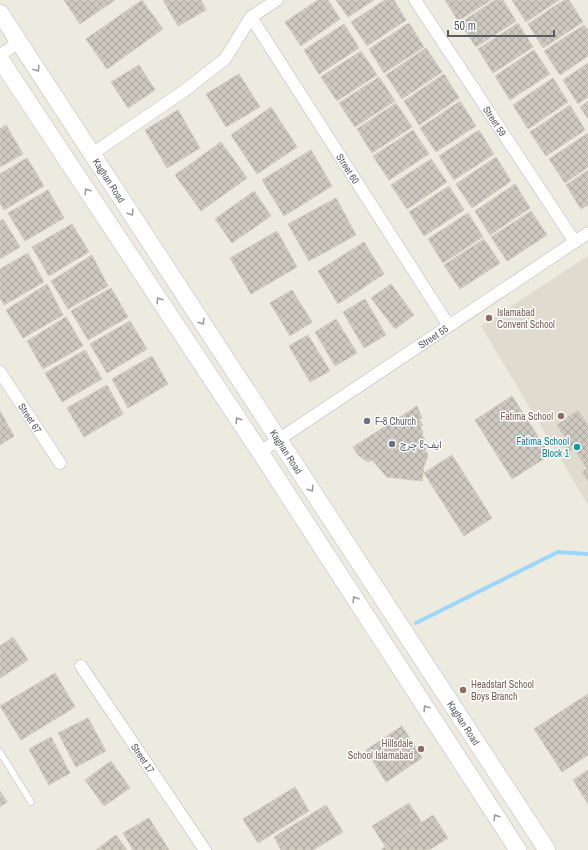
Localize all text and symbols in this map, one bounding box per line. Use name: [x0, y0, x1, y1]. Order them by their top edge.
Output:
scale bar: [448, 12, 554, 38]
text: 50 m: [454, 18, 476, 34]
one-way arrow: [32, 65, 40, 72]
street label: Street 59: [480, 104, 509, 139]
street label: Street 60: [333, 151, 362, 187]
street label: Kaghan Road: [90, 156, 128, 205]
one-way arrow: [84, 188, 92, 195]
one-way arrow: [126, 209, 134, 216]
one-way arrow: [157, 297, 164, 304]
place label: Islamabad Convent School: [497, 306, 555, 331]
marker: Islamabad Convent School: [484, 313, 494, 323]
one-way arrow: [197, 318, 204, 325]
street label: Street 55: [416, 322, 451, 352]
street label: Street 67: [15, 401, 45, 436]
place label: Fatima School: [501, 410, 553, 423]
marker: Fatima School: [556, 411, 566, 421]
place label: F-8 Church: [375, 415, 416, 428]
marker: F-8 Church: [362, 416, 372, 426]
one-way arrow: [236, 417, 243, 424]
street label: Kaghan Road: [267, 427, 305, 476]
place label: Fatima School Block 1: [517, 435, 569, 460]
place label: ایف-8 چرچ: [400, 438, 442, 452]
marker: ایف-8 چرچ: [387, 439, 397, 449]
marker: Fatima School Block 1: [572, 442, 582, 452]
one-way arrow: [306, 485, 313, 492]
one-way arrow: [352, 596, 360, 603]
place label: Headstart School Boys Branch: [471, 678, 534, 703]
marker: Headstart School Boys Branch: [458, 685, 468, 695]
street label: Kaghan Road: [444, 699, 483, 748]
one-way arrow: [423, 705, 431, 712]
place label: Hillsdale School Islamabad: [348, 737, 413, 762]
street label: Street 17: [128, 741, 158, 776]
marker: Hillsdale School Islamabad: [416, 744, 426, 754]
one-way arrow: [494, 814, 501, 821]

